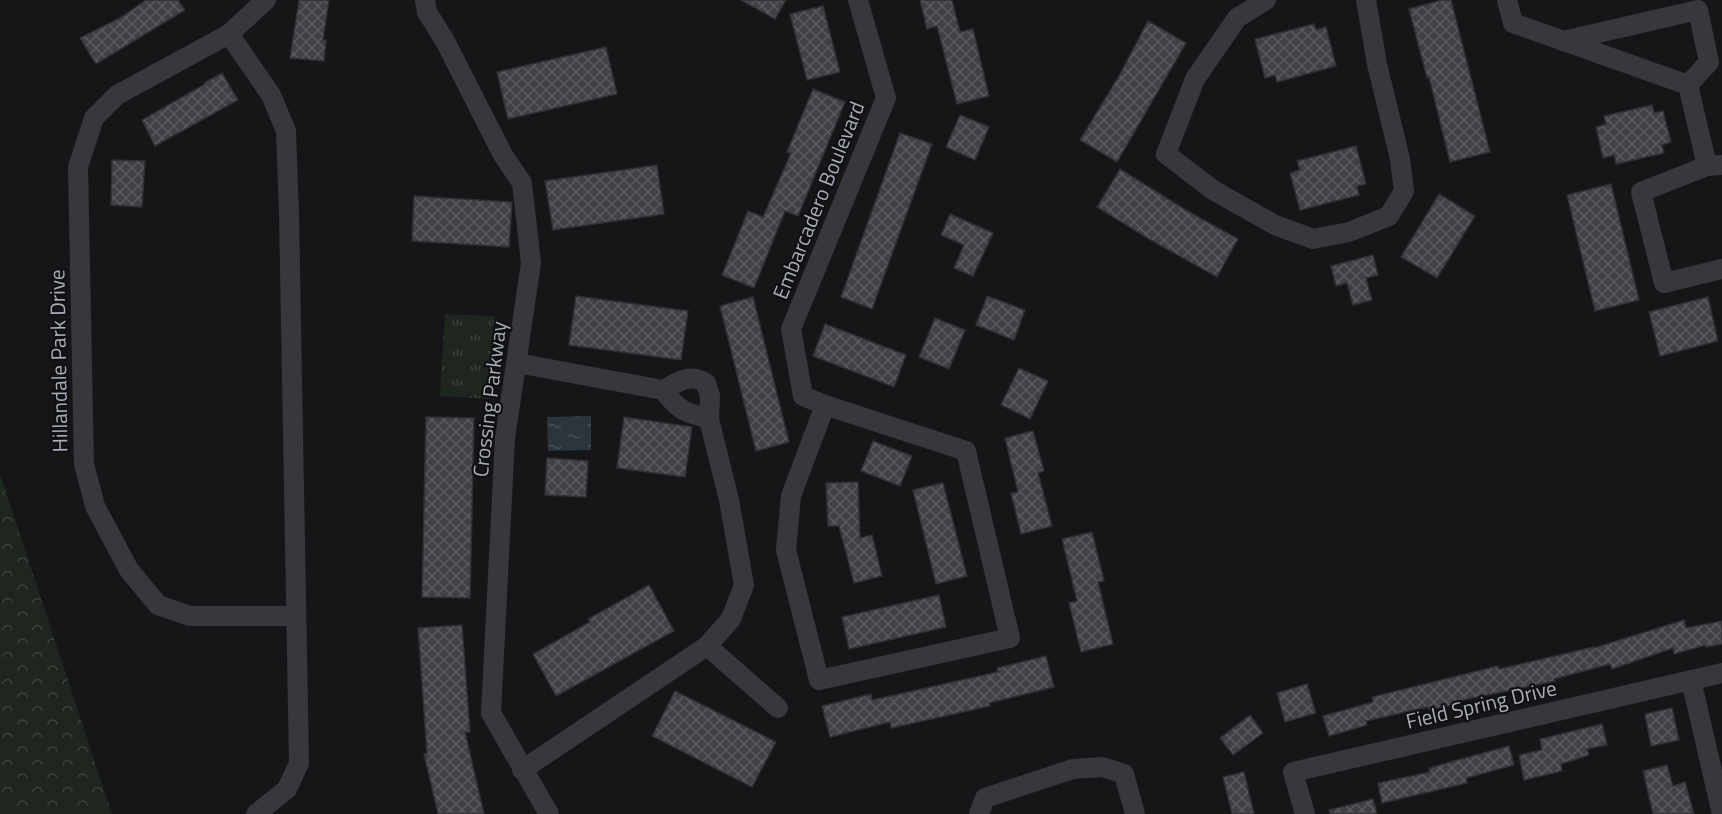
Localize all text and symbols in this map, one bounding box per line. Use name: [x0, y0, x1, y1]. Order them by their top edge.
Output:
street label: Embarcadero Boulevard: [764, 96, 872, 304]
street label: Hillandale Park Drive: [40, 269, 76, 453]
street label: Crossing Parkway: [464, 319, 514, 479]
street label: Field Spring Drive: [1402, 671, 1560, 737]

